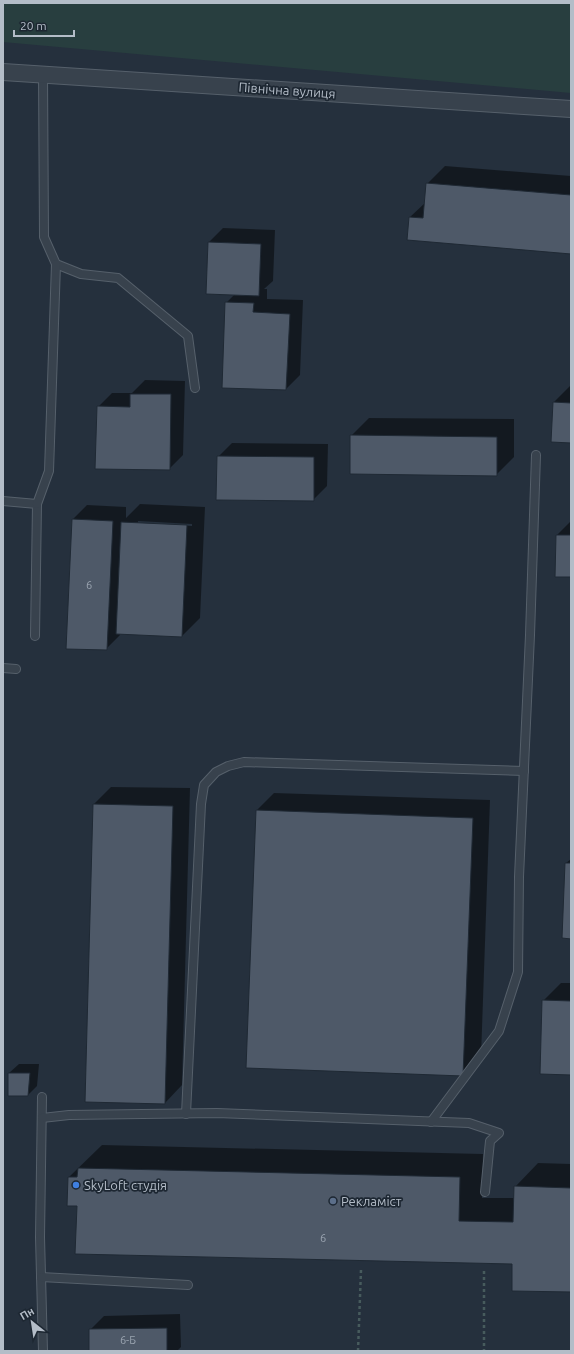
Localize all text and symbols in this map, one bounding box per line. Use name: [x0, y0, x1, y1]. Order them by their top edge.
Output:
scale bar: [14, 12, 74, 38]
text: 20 m: [20, 19, 47, 32]
street label: Північна вулиця: [238, 80, 336, 100]
house number: 6: [86, 579, 92, 591]
place label: SkyLoft студія: [84, 1178, 167, 1192]
marker: SkyLoft студія: [71, 1180, 81, 1190]
place label: Рекламіст: [341, 1194, 402, 1208]
marker: Рекламіст: [328, 1196, 338, 1206]
house number: 6: [320, 1232, 326, 1244]
north arrow: [12, 1302, 52, 1342]
text: Пн: [18, 1305, 36, 1322]
house number: 6-Б: [120, 1334, 136, 1346]

